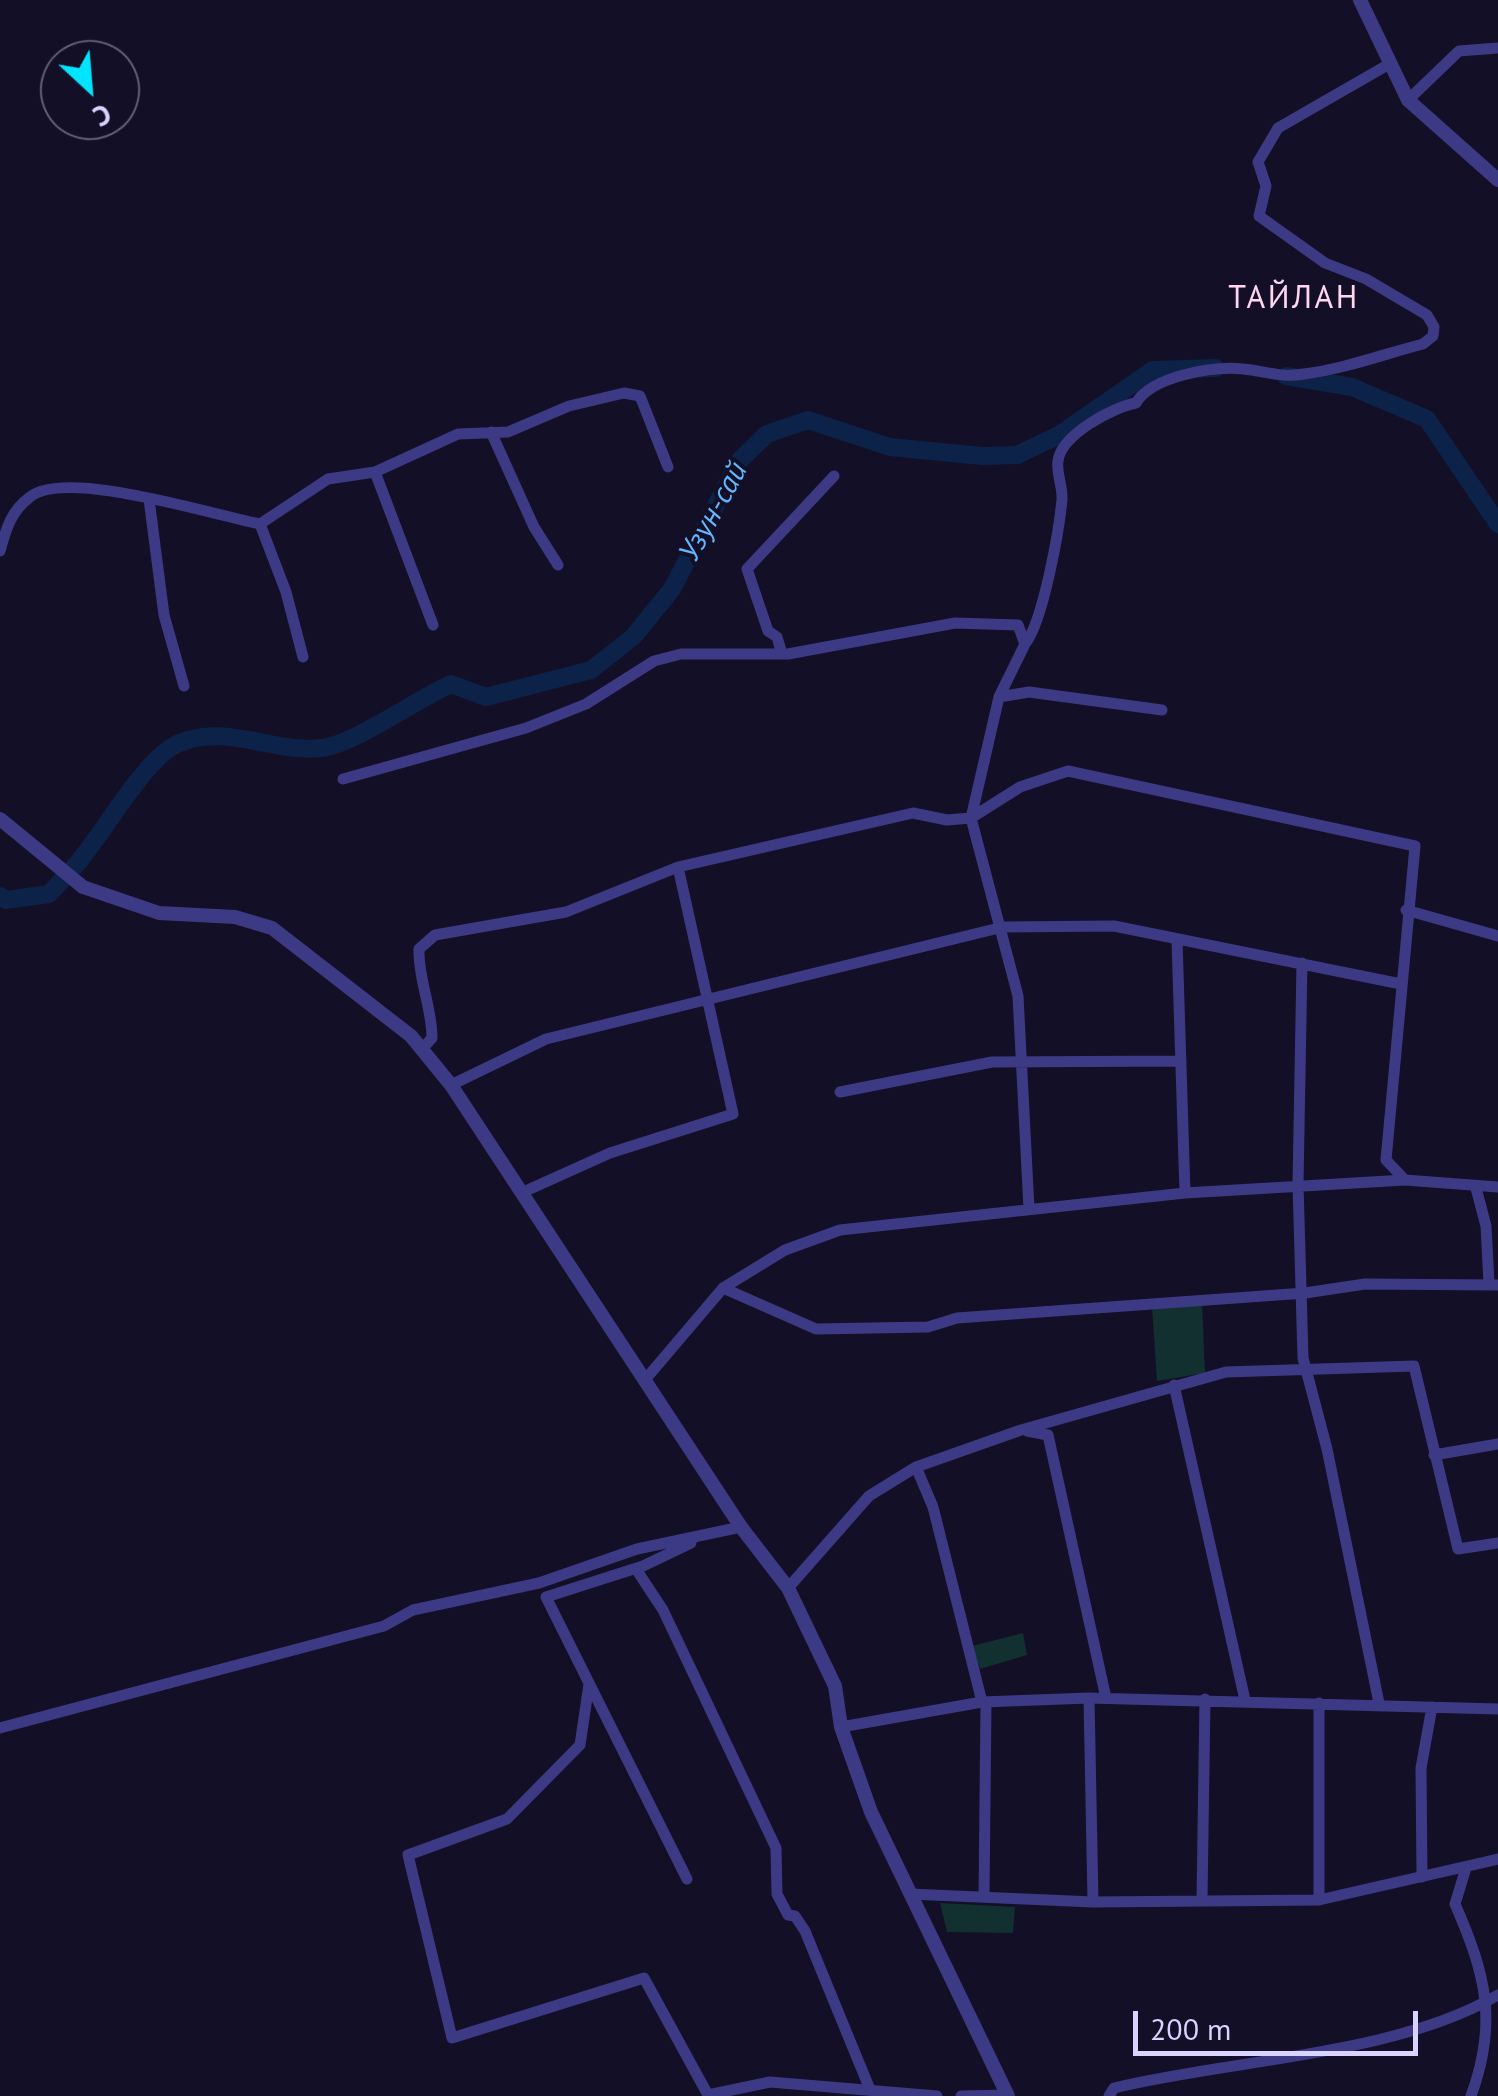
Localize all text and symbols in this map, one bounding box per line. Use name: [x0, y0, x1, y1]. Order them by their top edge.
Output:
north arrow: [40, 40, 140, 140]
text: С: [87, 96, 118, 136]
district label: ТАЙЛАН: [1228, 280, 1360, 318]
water label: Узун-сай: [672, 456, 756, 568]
scale bar: [1138, 1991, 1423, 2053]
text: 200 m: [1150, 2009, 1231, 2048]

